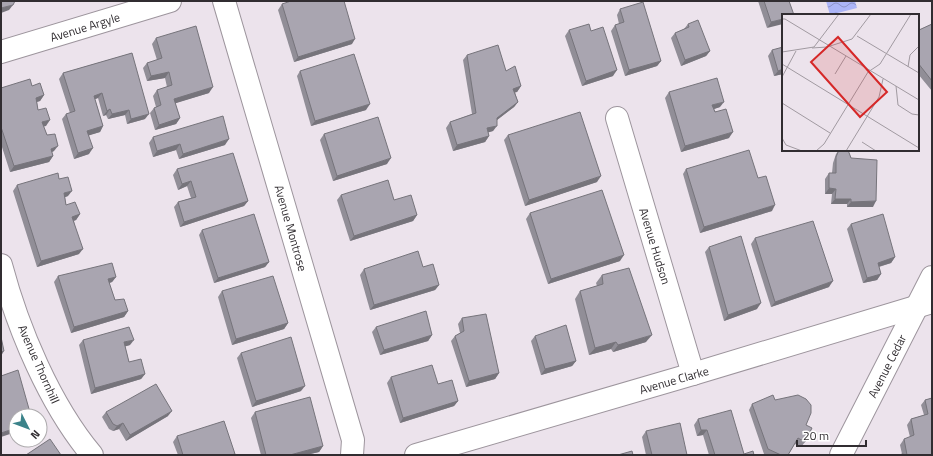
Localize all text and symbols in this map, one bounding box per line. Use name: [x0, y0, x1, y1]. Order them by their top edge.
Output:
street label: Avenue Argyle: [48, 7, 122, 47]
inset map: [782, 14, 919, 151]
street label: Avenue Montrose: [270, 183, 312, 273]
street label: Avenue Hudson: [634, 205, 676, 287]
street label: Avenue Thornhill: [13, 322, 65, 406]
street label: Avenue Cedar: [863, 331, 911, 401]
street label: Avenue Clarke: [637, 361, 711, 399]
north arrow: [8, 408, 48, 448]
scale bar: [797, 422, 866, 448]
text: 20 m: [803, 426, 829, 445]
text: N: [27, 427, 44, 443]

